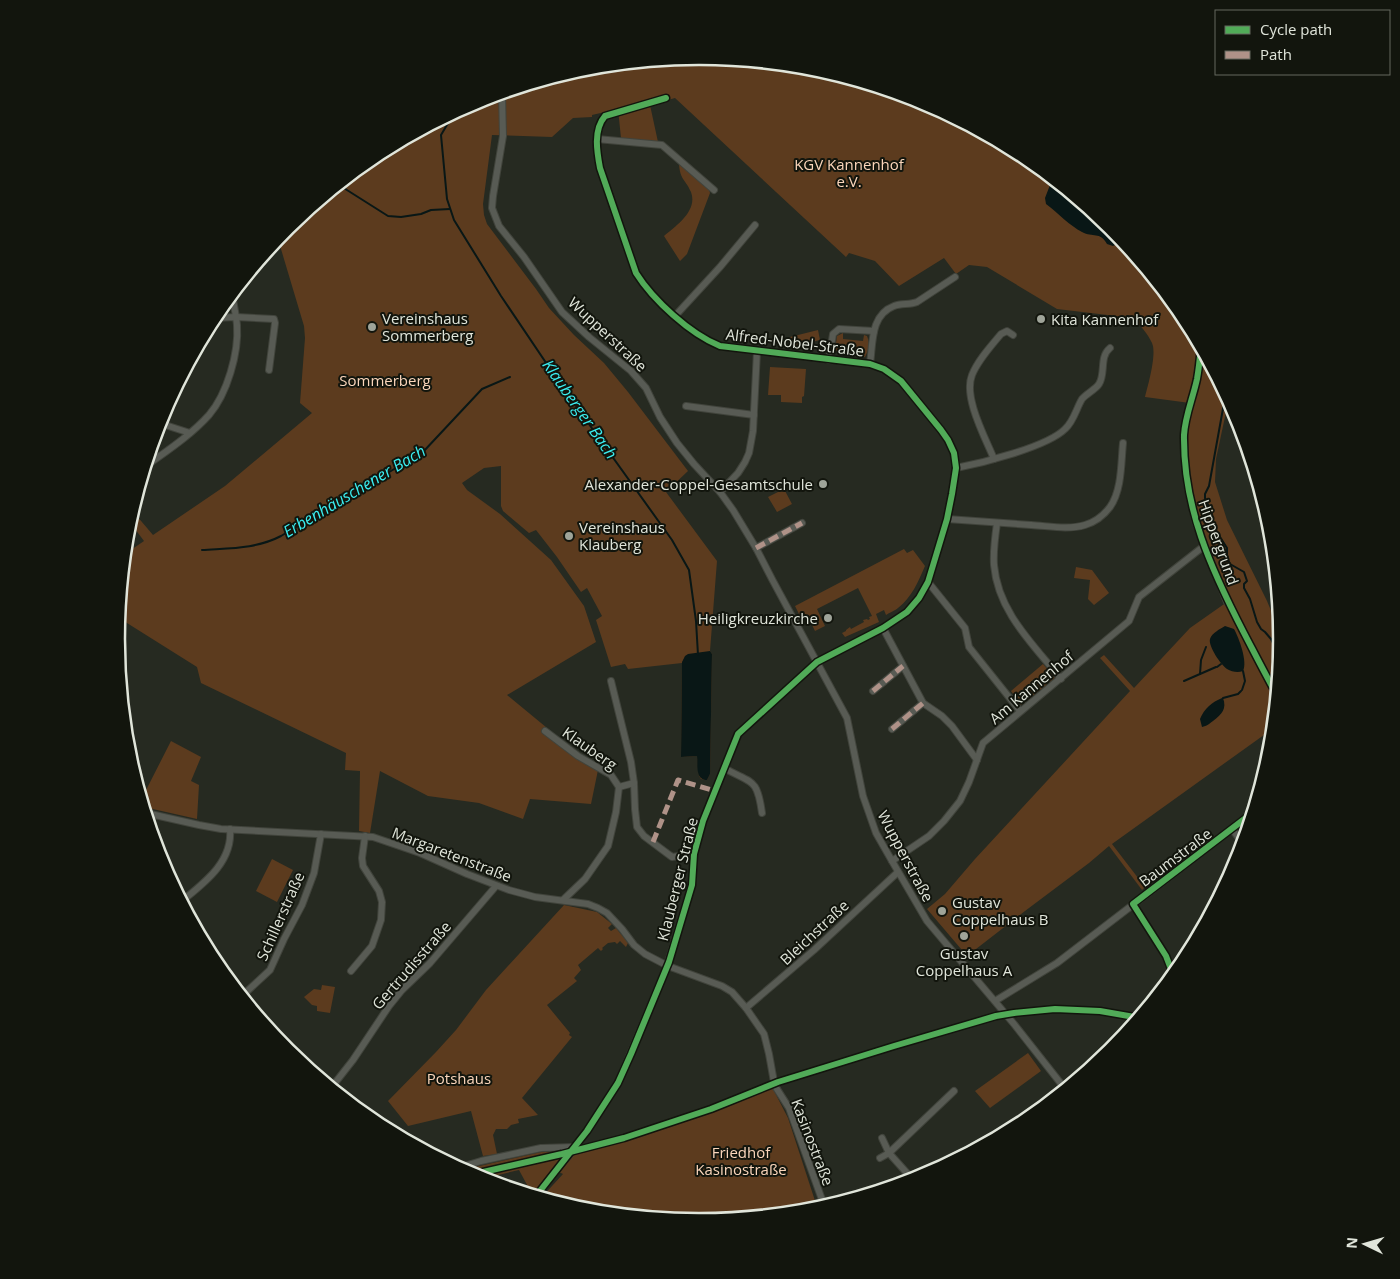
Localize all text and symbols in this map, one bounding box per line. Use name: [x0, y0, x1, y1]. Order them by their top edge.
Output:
legend: [1215, 10, 1390, 75]
text: Cycle path: [1260, 19, 1332, 39]
text: Path: [1260, 44, 1292, 64]
park label: KGV Kannenhof e.V.: [794, 154, 905, 191]
street label: Wupperstraße: [564, 292, 652, 376]
place label: Vereinshaus Sommerberg: [382, 308, 473, 345]
place label: Kita Kannenhof: [1051, 309, 1159, 329]
marker: Kita Kannenhof: [1035, 313, 1047, 325]
marker: Vereinshaus Sommerberg: [366, 321, 378, 333]
street label: Alfred-Nobel-Straße: [725, 324, 865, 360]
water label: Klauberger Bach: [538, 355, 622, 463]
park label: Sommerberg: [339, 370, 431, 390]
water label: Erbenhäuschener Bach: [279, 440, 429, 542]
place label: Alexander-Coppel-Gesamtschule: [585, 474, 813, 494]
marker: Alexander-Coppel-Gesamtschule: [817, 478, 829, 490]
street label: Hippergrund: [1194, 496, 1244, 588]
place label: Vereinshaus Klauberg: [579, 517, 665, 554]
marker: Vereinshaus Klauberg: [563, 530, 575, 542]
place label: Heiligkreuzkirche: [698, 608, 818, 628]
marker: Heiligkreuzkirche: [822, 612, 834, 624]
street label: Am Kannenhof: [985, 645, 1078, 728]
street label: Klauberg: [559, 722, 621, 774]
street label: Wupperstraße: [874, 807, 938, 905]
street label: Klauberger Straße: [652, 815, 702, 943]
street label: Margaretenstraße: [389, 822, 515, 886]
street label: Baumstraße: [1135, 823, 1215, 891]
street label: Schillerstraße: [251, 868, 309, 964]
place label: Gustav Coppelhaus B: [952, 892, 1049, 929]
street label: Bleichstraße: [775, 895, 853, 969]
marker: Gustav Coppelhaus B: [936, 905, 948, 917]
street label: Gertrudisstraße: [367, 917, 455, 1013]
marker: Gustav Coppelhaus A: [958, 930, 970, 942]
place label: Gustav Coppelhaus A: [916, 943, 1013, 980]
park label: Potshaus: [427, 1068, 491, 1088]
street label: Kasinostraße: [787, 1096, 839, 1188]
park label: Friedhof Kasinostraße: [695, 1142, 787, 1179]
north arrow: [1340, 1219, 1390, 1269]
text: N: [1342, 1236, 1362, 1249]

